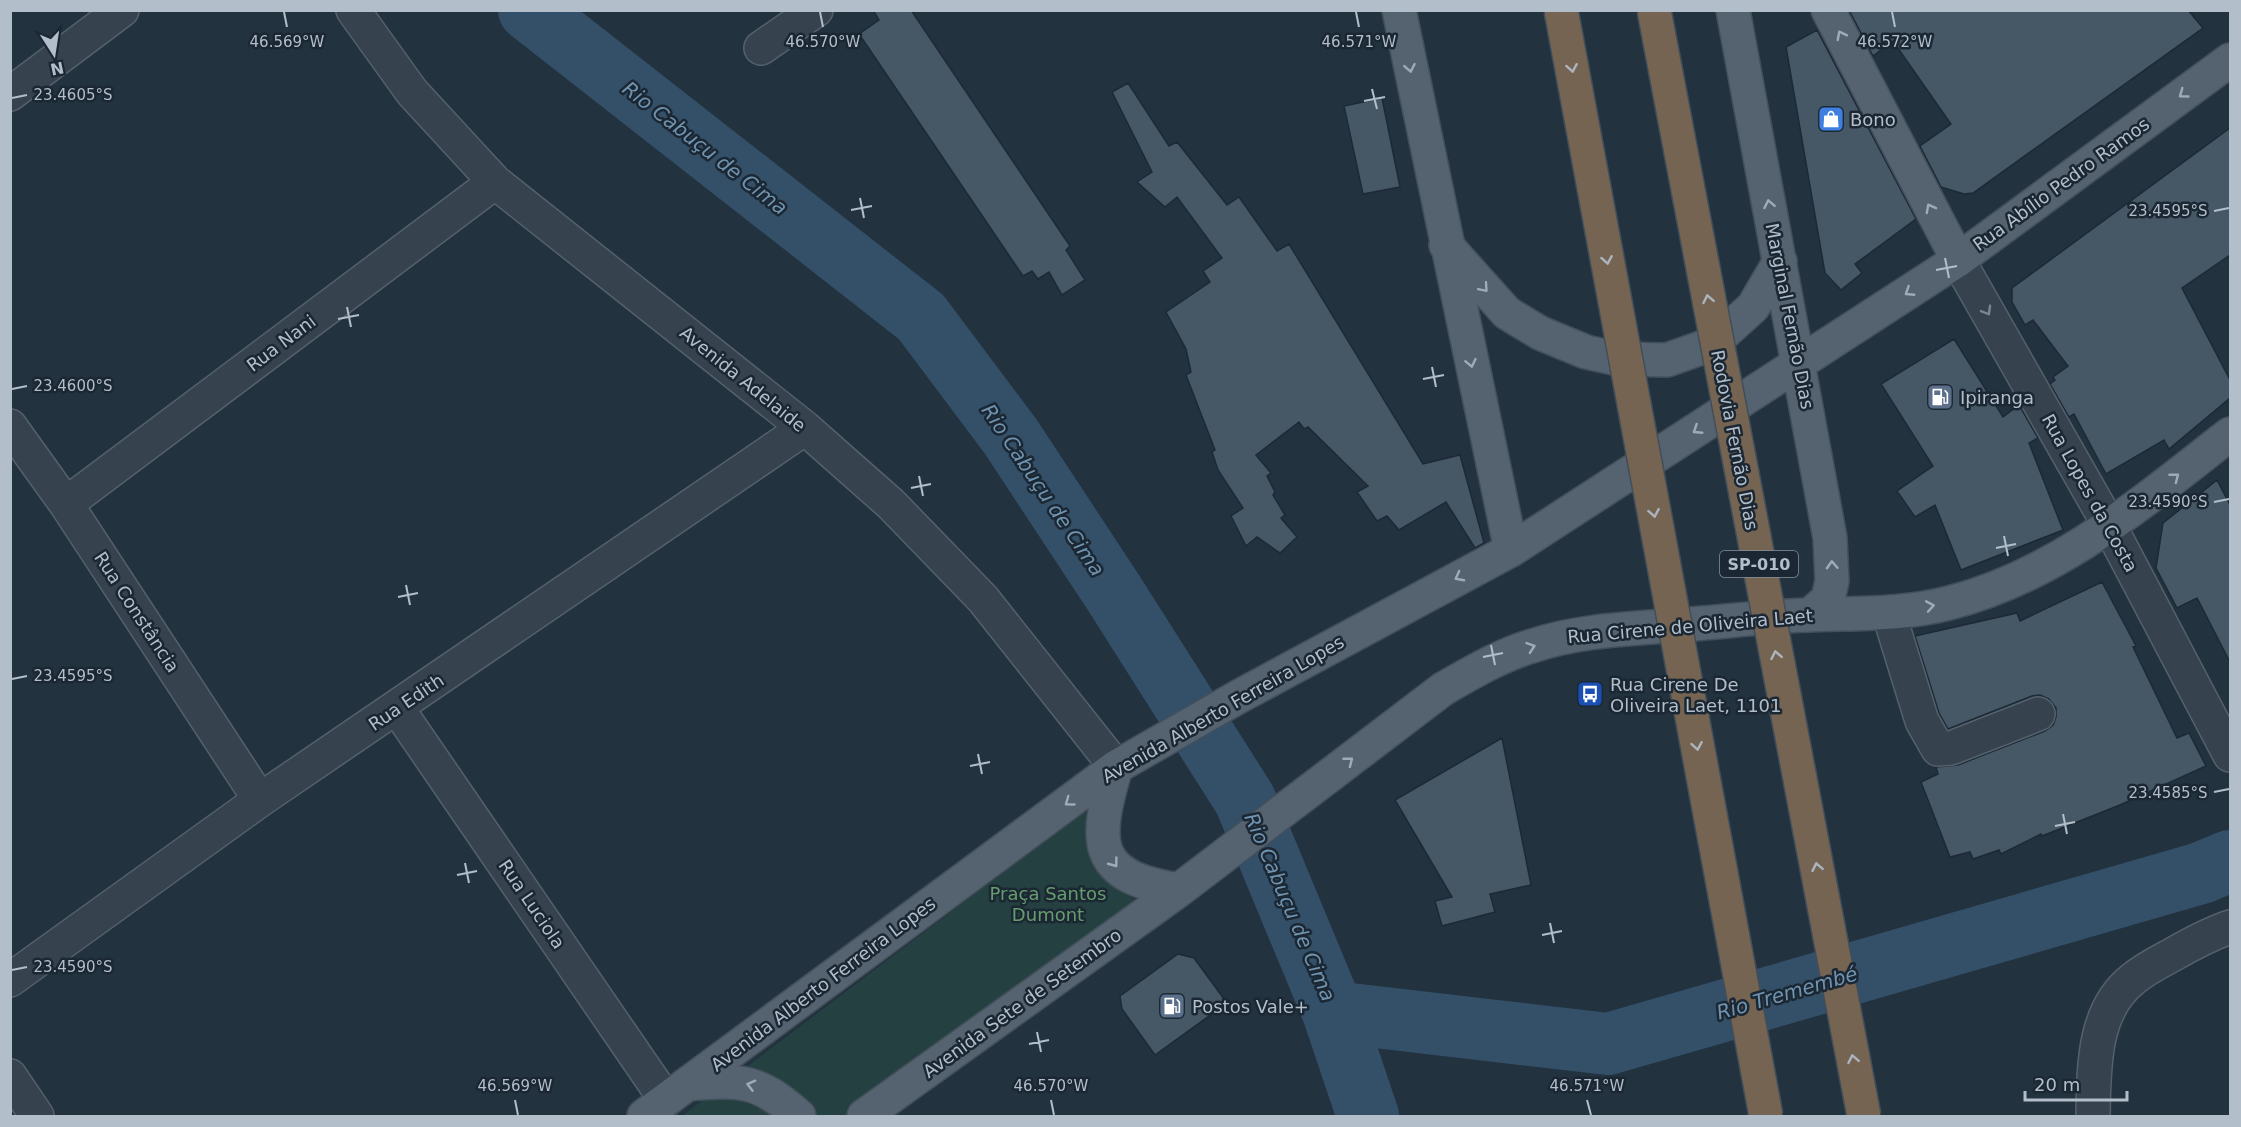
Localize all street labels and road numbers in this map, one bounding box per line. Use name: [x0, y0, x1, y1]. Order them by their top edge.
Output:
street label: Rua Abílio Pedro Ramos: [1969, 113, 2153, 255]
street label: Marginal Fernão Dias: [1762, 221, 1818, 411]
street label: Rua Nani: [242, 310, 320, 376]
street label: Avenida Adelaide: [676, 322, 810, 436]
street label: Rodovia Fernão Dias: [1707, 348, 1763, 532]
street label: Rua Lopes da Costa: [2038, 410, 2142, 576]
street label: Rua Constância: [90, 548, 184, 676]
road number: SP-010: [1720, 551, 1798, 577]
street label: Rua Cirene de Oliveira Laet: [1566, 605, 1814, 647]
street label: Avenida Alberto Ferreira Lopes: [1098, 631, 1348, 787]
street label: Rua Edith: [364, 669, 448, 735]
street label: Rua Luciola: [495, 855, 569, 953]
street label: Avenida Alberto Ferreira Lopes: [706, 893, 940, 1075]
street label: Avenida Sete de Setembro: [919, 924, 1125, 1082]

